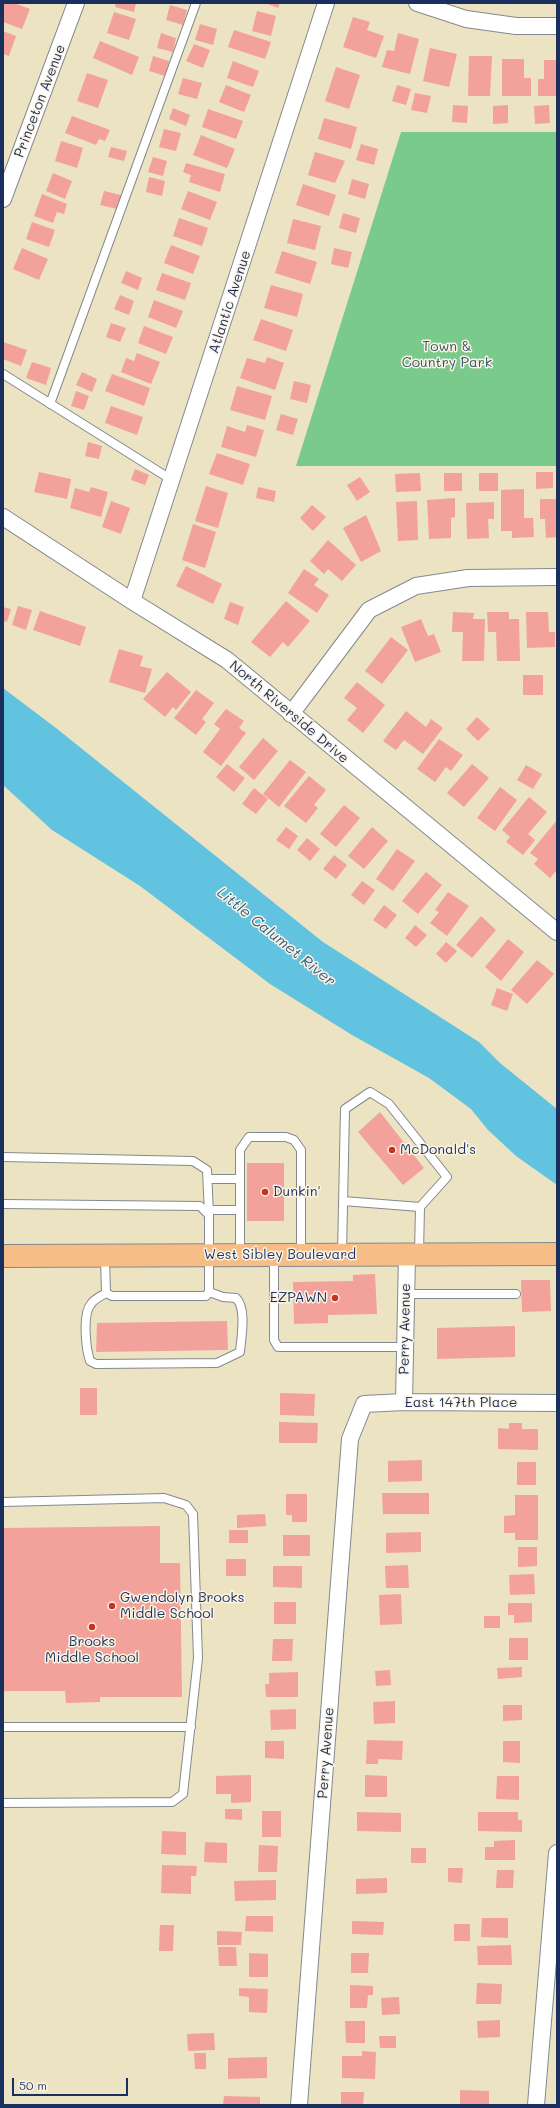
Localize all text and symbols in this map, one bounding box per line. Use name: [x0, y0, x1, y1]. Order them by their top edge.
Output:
street label: Princeton Avenue: [11, 42, 69, 160]
street label: Atlantic Avenue: [205, 248, 255, 356]
park label: Town & Country Park: [402, 339, 492, 372]
street label: North Riverside Drive: [226, 657, 352, 767]
water label: Little Calumet River: [213, 884, 339, 990]
place label: McDonald's: [400, 1142, 476, 1158]
marker: McDonald's: [387, 1145, 397, 1155]
place label: Dunkin': [273, 1184, 321, 1200]
marker: Dunkin': [260, 1187, 270, 1197]
street label: West Sibley Boulevard: [204, 1247, 356, 1263]
street label: Perry Avenue: [396, 1283, 414, 1375]
place label: EZPAWN: [270, 1290, 327, 1306]
marker: EZPAWN: [330, 1293, 340, 1303]
street label: East 147th Place: [405, 1395, 517, 1411]
place label: Gwendolyn Brooks Middle School: [120, 1590, 244, 1622]
marker: Gwendolyn Brooks Middle School: [107, 1601, 117, 1611]
marker: Brooks Middle School: [87, 1622, 97, 1632]
place label: Brooks Middle School: [45, 1634, 139, 1666]
street label: Perry Avenue: [314, 1707, 338, 1799]
scale bar: [14, 2070, 130, 2096]
text: 50 m: [19, 2077, 47, 2093]

